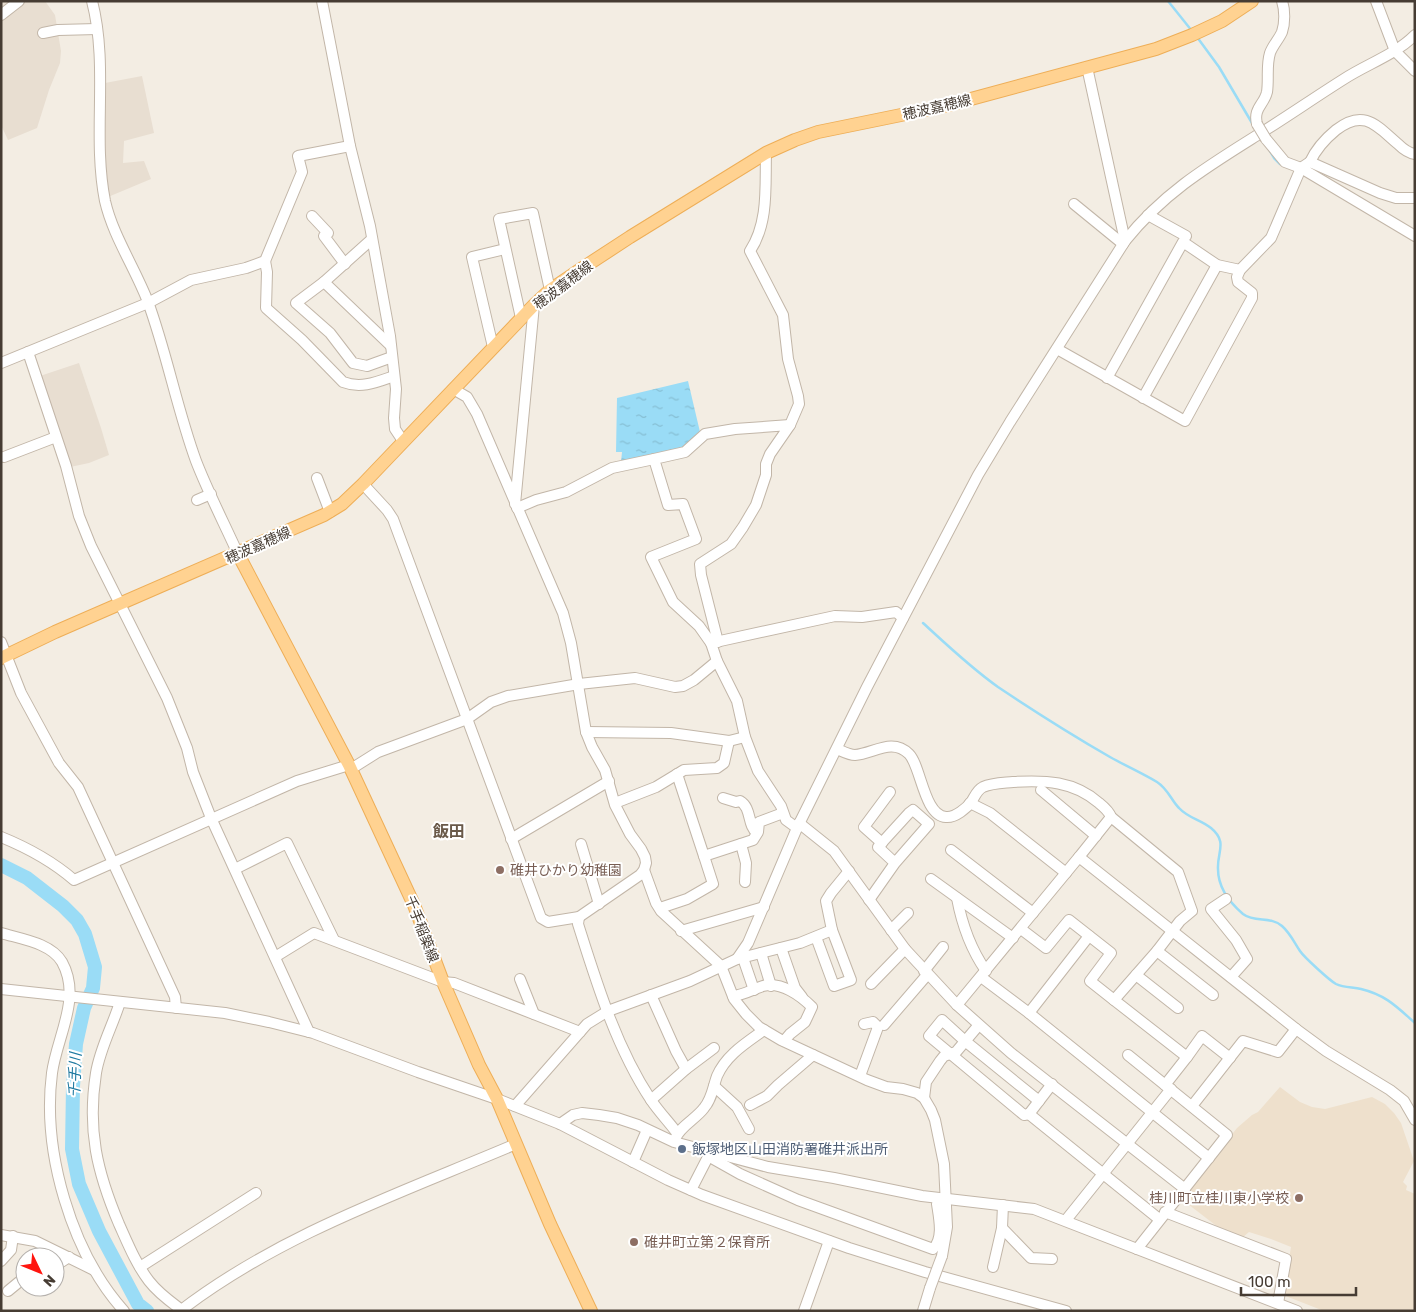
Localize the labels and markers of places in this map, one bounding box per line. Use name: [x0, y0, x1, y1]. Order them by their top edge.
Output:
place label: 碓井ひかり幼稚園: [510, 862, 622, 879]
marker: 碓井ひかり幼稚園: [494, 864, 506, 876]
place label: 飯塚地区山田消防署碓井派出所: [692, 1141, 888, 1158]
marker: 飯塚地区山田消防署碓井派出所: [676, 1143, 688, 1155]
place label: 桂川町立桂川東小学校: [1149, 1190, 1289, 1207]
marker: 桂川町立桂川東小学校: [1293, 1192, 1305, 1204]
place label: 碓井町立第２保育所: [644, 1234, 770, 1251]
marker: 碓井町立第２保育所: [628, 1236, 640, 1248]

